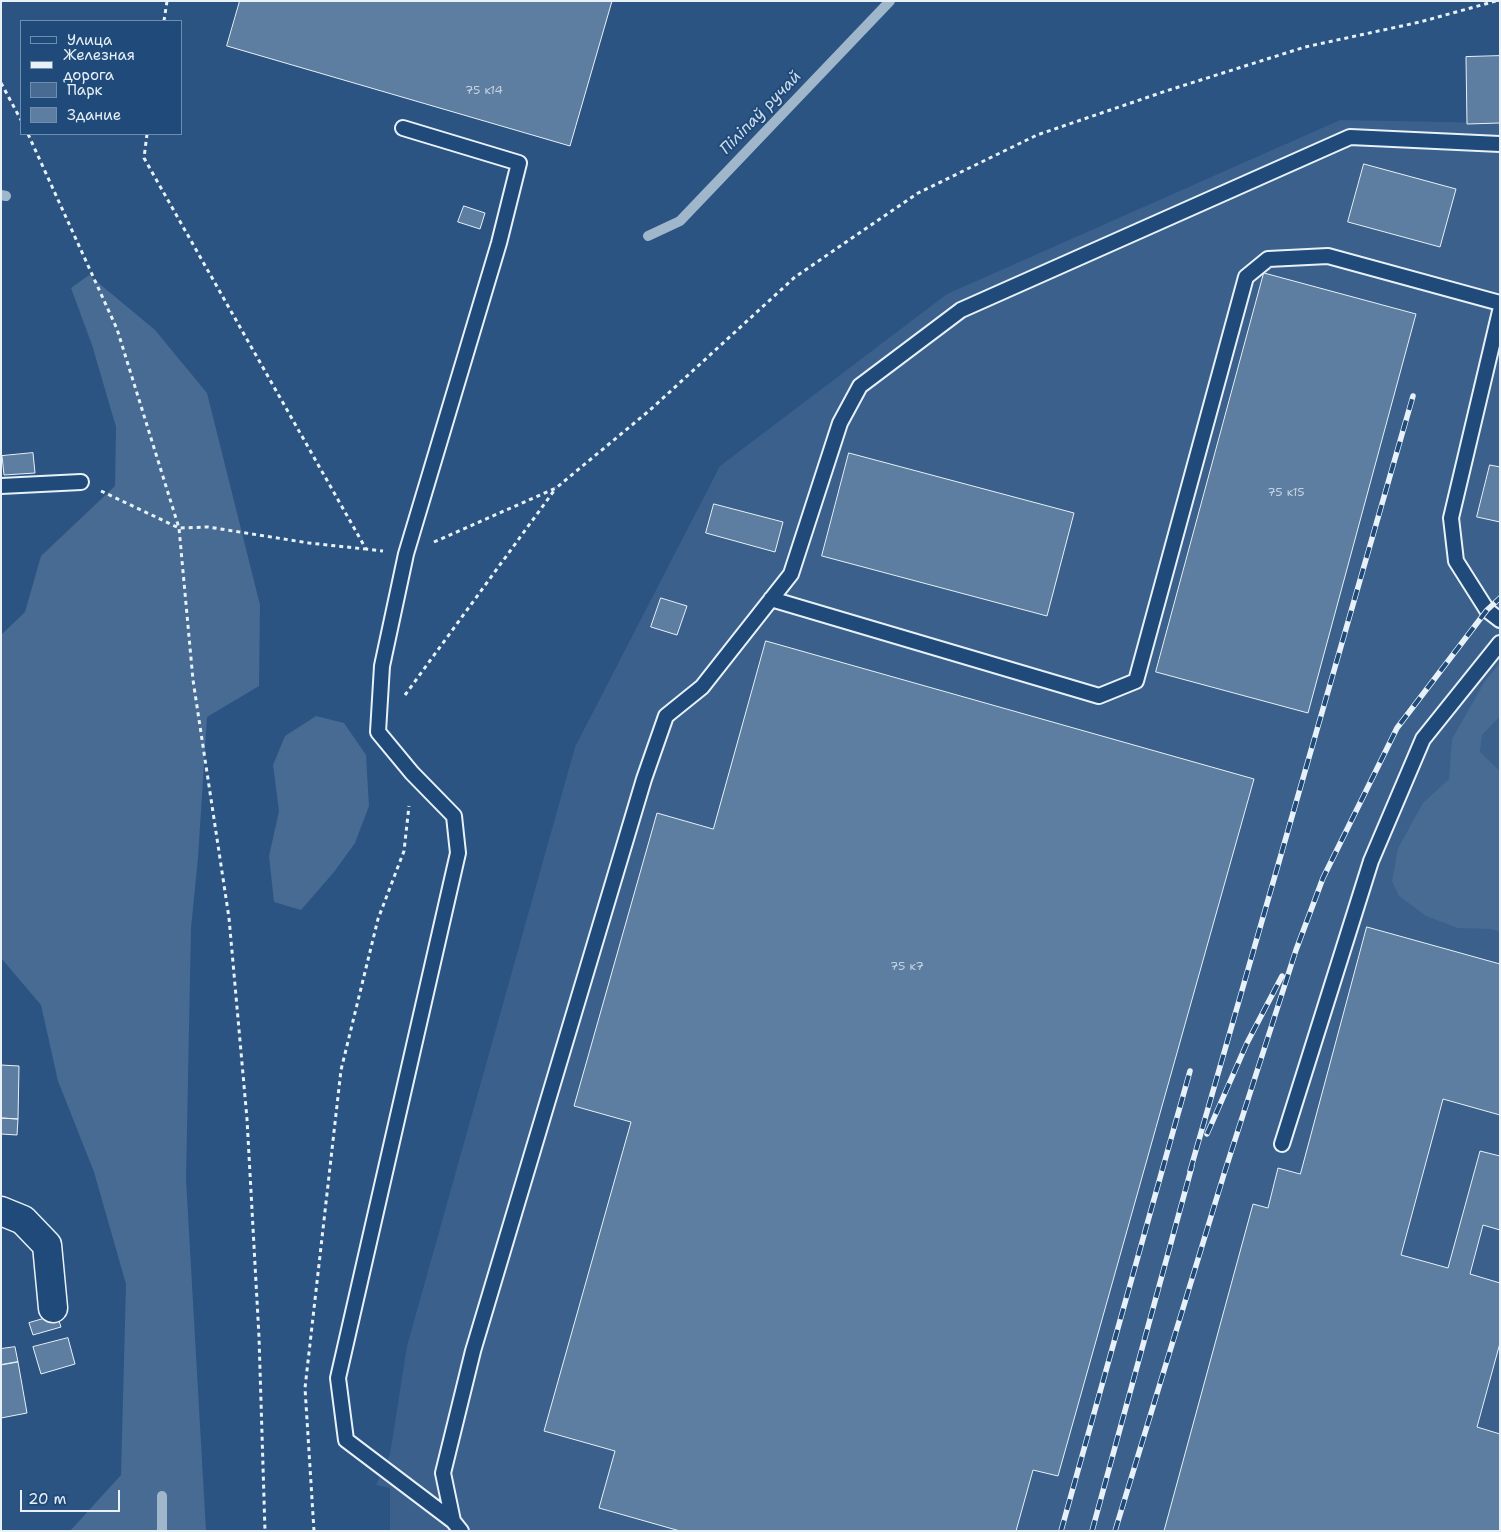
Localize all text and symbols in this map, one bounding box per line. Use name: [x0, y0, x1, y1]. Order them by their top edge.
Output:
legend: [20, 20, 182, 135]
text: Улица: [67, 30, 112, 50]
text: Железная дорога: [63, 45, 135, 85]
water label: Піліпаў ручай: [716, 67, 806, 159]
text: Парк: [67, 80, 103, 100]
house number: 75 к14: [465, 84, 503, 98]
text: Здание: [67, 105, 121, 125]
house number: 75 к15: [1267, 486, 1305, 500]
house number: 75 к7: [890, 960, 924, 974]
scale bar: [22, 1480, 122, 1512]
text: 20 m: [28, 1489, 67, 1509]

